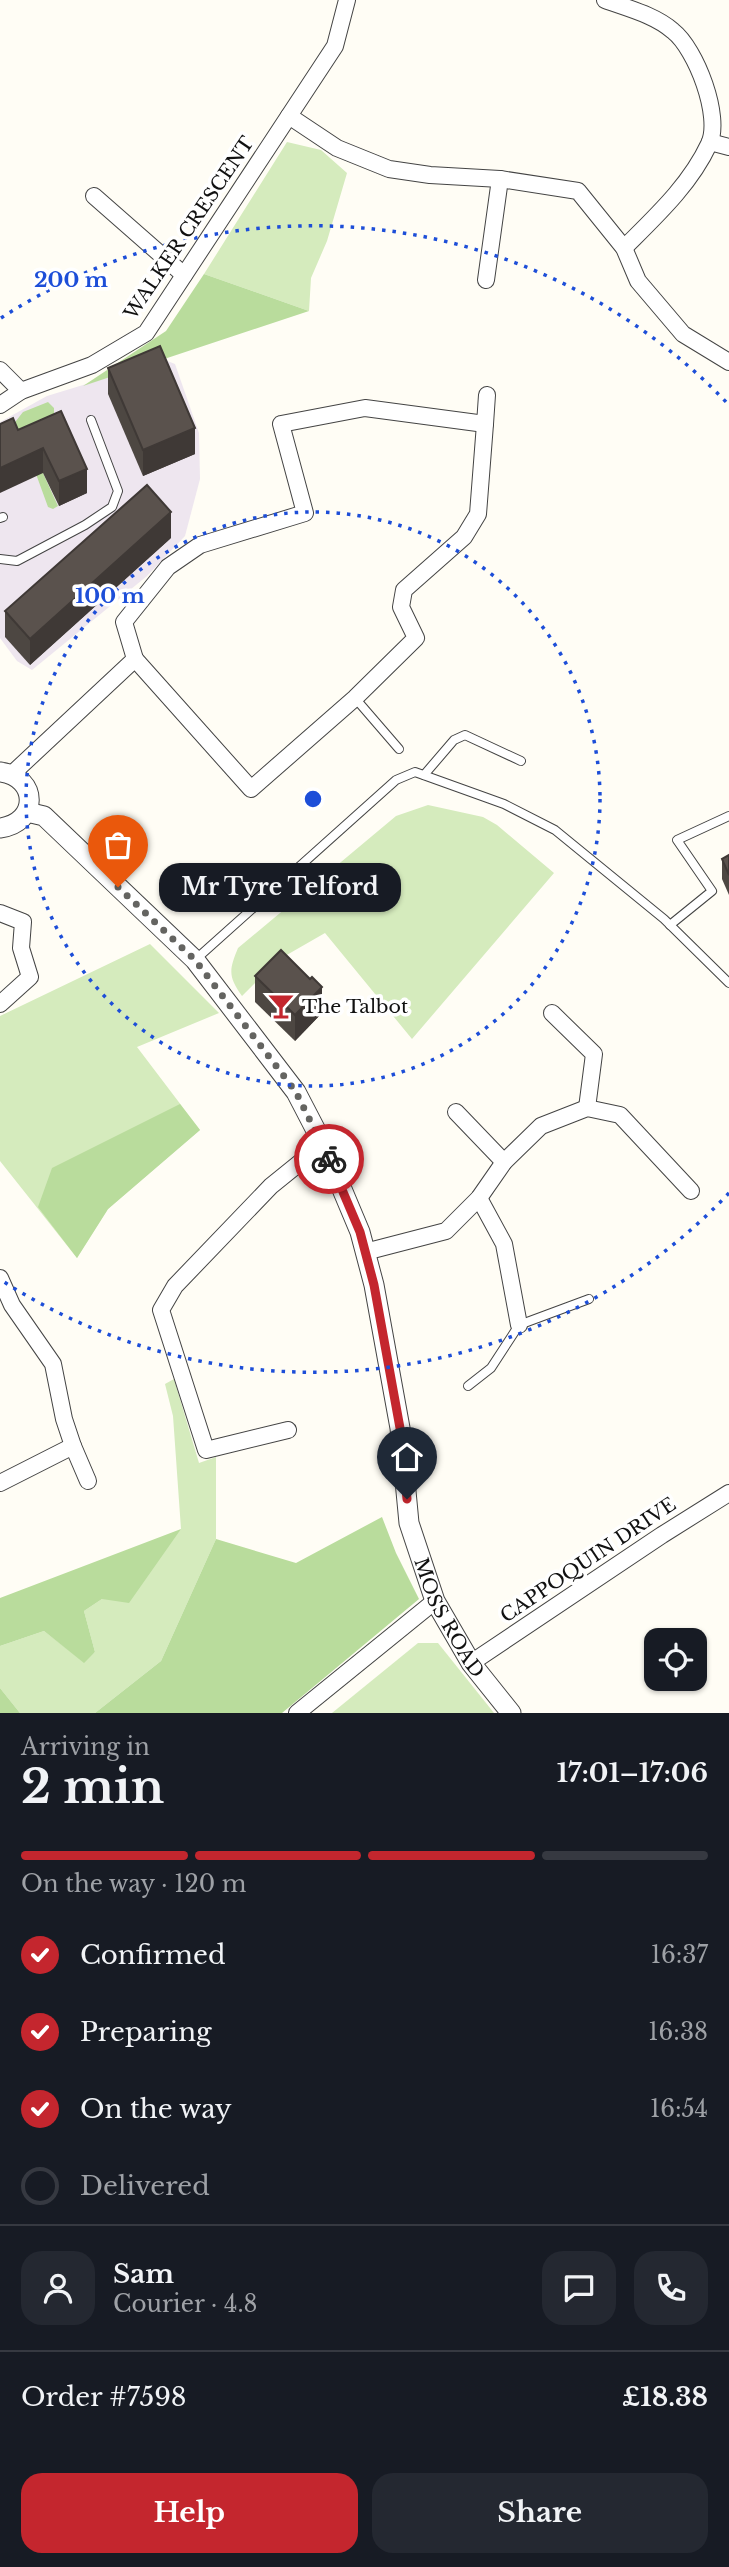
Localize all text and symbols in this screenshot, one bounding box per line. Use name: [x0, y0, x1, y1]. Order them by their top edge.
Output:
street label: WALKER CRESCENT: [119, 132, 259, 325]
text: 200 m: [34, 267, 108, 293]
text: 100 m: [75, 583, 145, 609]
centre of rings: [301, 787, 325, 811]
pin: [88, 815, 148, 887]
icon: bag: [99, 826, 137, 864]
callout: Mr Tyre Telford: [160, 862, 402, 912]
text: Mr Tyre Telford: [181, 873, 379, 901]
bar icon: The Talbot: [266, 991, 296, 1021]
place label: The Talbot: [302, 995, 409, 1018]
courier: [294, 1124, 364, 1194]
icon: bike: [310, 1140, 348, 1178]
pin: [377, 1427, 437, 1499]
icon: home: [388, 1438, 426, 1476]
street label: CAPPOQUIN DRIVE: [496, 1493, 680, 1627]
street label: MOSS ROAD: [410, 1555, 489, 1682]
map controls: [644, 1628, 707, 1691]
button: locate: [644, 1628, 707, 1691]
text: Arriving in: [21, 1733, 150, 1761]
text: 17:01–17:06: [557, 1757, 708, 1789]
text: 2 min: [21, 1758, 164, 1815]
text: On the way · 120 m: [21, 1870, 246, 1898]
icon: check: [21, 1936, 59, 1974]
text: Confirmed: [80, 1939, 225, 1971]
text: 16:37: [651, 1941, 708, 1969]
icon: check: [21, 2013, 59, 2051]
text: Preparing: [80, 2016, 212, 2048]
text: 16:38: [648, 2018, 708, 2046]
icon: check: [21, 2090, 59, 2128]
text: On the way: [80, 2093, 232, 2125]
text: 16:54: [650, 2095, 708, 2123]
text: Delivered: [80, 2170, 210, 2202]
button: person: [21, 2251, 95, 2325]
button: chat: [542, 2251, 616, 2325]
button: phone: [634, 2251, 708, 2325]
text: Sam: [113, 2258, 174, 2290]
text: Courier · 4.8: [113, 2290, 258, 2318]
text: Order #7598: [21, 2381, 187, 2413]
text: £18.38: [622, 2381, 708, 2413]
button: Help: [21, 2473, 358, 2553]
button: Share: [372, 2473, 708, 2553]

